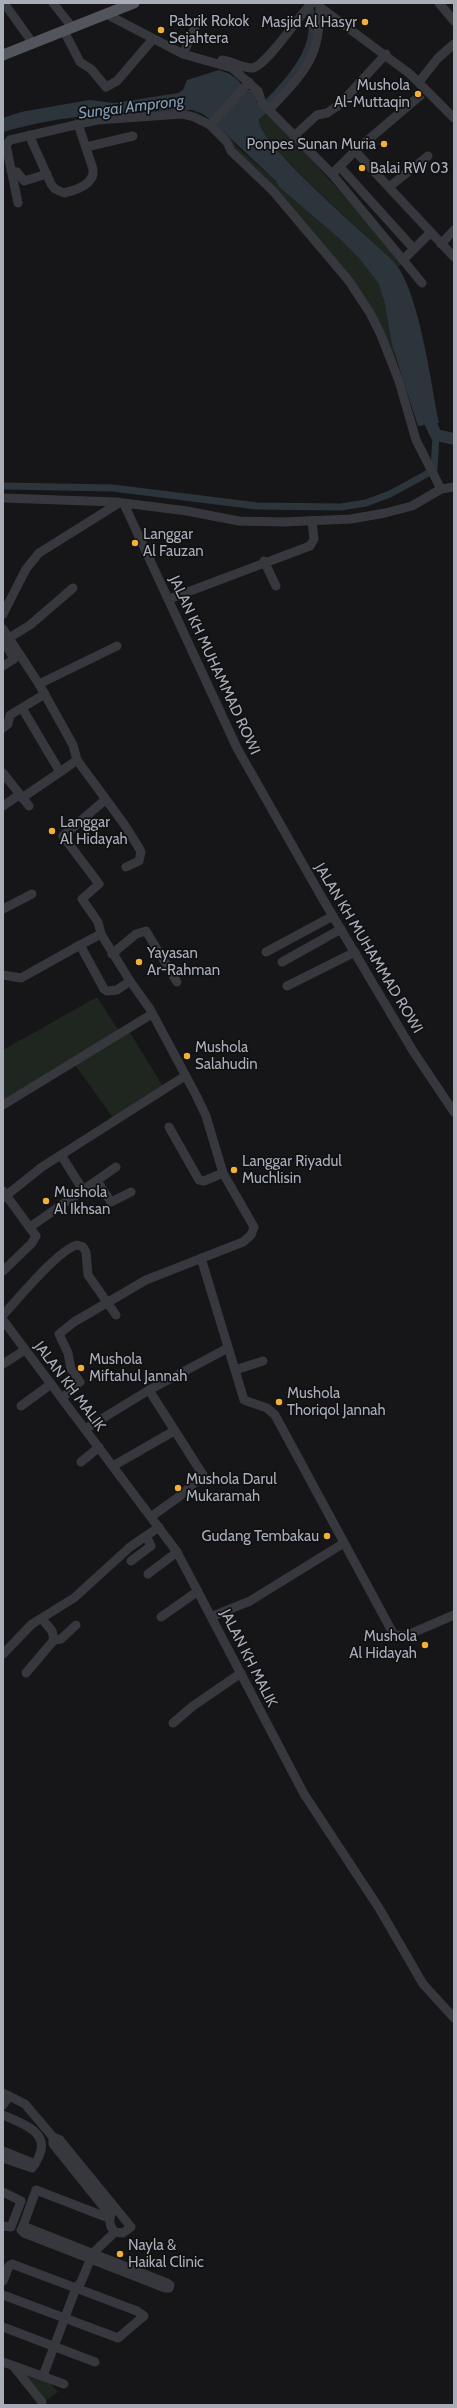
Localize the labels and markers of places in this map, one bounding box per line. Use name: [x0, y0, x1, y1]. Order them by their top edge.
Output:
place label: Pabrik Rokok Sejahtera: [169, 12, 250, 47]
place label: Masjid Al Hasyr: [261, 13, 357, 31]
marker: Masjid Al Hasyr: [360, 17, 370, 27]
marker: Pabrik Rokok Sejahtera: [156, 25, 166, 35]
place label: Mushola Al-Muttaqin: [334, 76, 411, 111]
marker: Mushola Al-Muttaqin: [413, 89, 423, 99]
place label: Ponpes Sunan Muria: [247, 135, 377, 153]
marker: Ponpes Sunan Muria: [379, 139, 389, 149]
place label: Balai RW 03: [370, 159, 449, 177]
marker: Balai RW 03: [357, 163, 367, 173]
place label: Langgar Al Fauzan: [143, 525, 204, 560]
marker: Langgar Al Fauzan: [130, 538, 140, 548]
place label: Langgar Al Hidayah: [60, 813, 128, 848]
marker: Langgar Al Hidayah: [47, 826, 57, 836]
place label: Yayasan Ar-Rahman: [146, 944, 220, 979]
marker: Yayasan Ar-Rahman: [134, 957, 144, 967]
place label: Mushola Salahudin: [195, 1038, 258, 1073]
marker: Mushola Salahudin: [182, 1051, 192, 1061]
place label: Langgar Riyadul Muchlisin: [242, 1152, 342, 1187]
marker: Langgar Riyadul Muchlisin: [229, 1165, 239, 1175]
place label: Mushola Al Ikhsan: [54, 1183, 110, 1218]
marker: Mushola Al Ikhsan: [41, 1196, 51, 1206]
place label: Mushola Miftahul Jannah: [89, 1350, 187, 1385]
marker: Mushola Miftahul Jannah: [76, 1363, 86, 1373]
place label: Mushola Thoriqol Jannah: [287, 1384, 386, 1419]
marker: Mushola Thoriqol Jannah: [274, 1397, 284, 1407]
place label: Mushola Darul Mukaramah: [186, 1470, 277, 1505]
marker: Mushola Darul Mukaramah: [173, 1483, 183, 1493]
place label: Gudang Tembakau: [202, 1527, 319, 1545]
marker: Gudang Tembakau: [322, 1531, 332, 1541]
place label: Mushola Al Hidayah: [349, 1627, 418, 1662]
marker: Mushola Al Hidayah: [420, 1640, 430, 1650]
place label: Nayla & Haikal Clinic: [128, 2236, 204, 2271]
marker: Nayla & Haikal Clinic: [115, 2249, 125, 2259]

